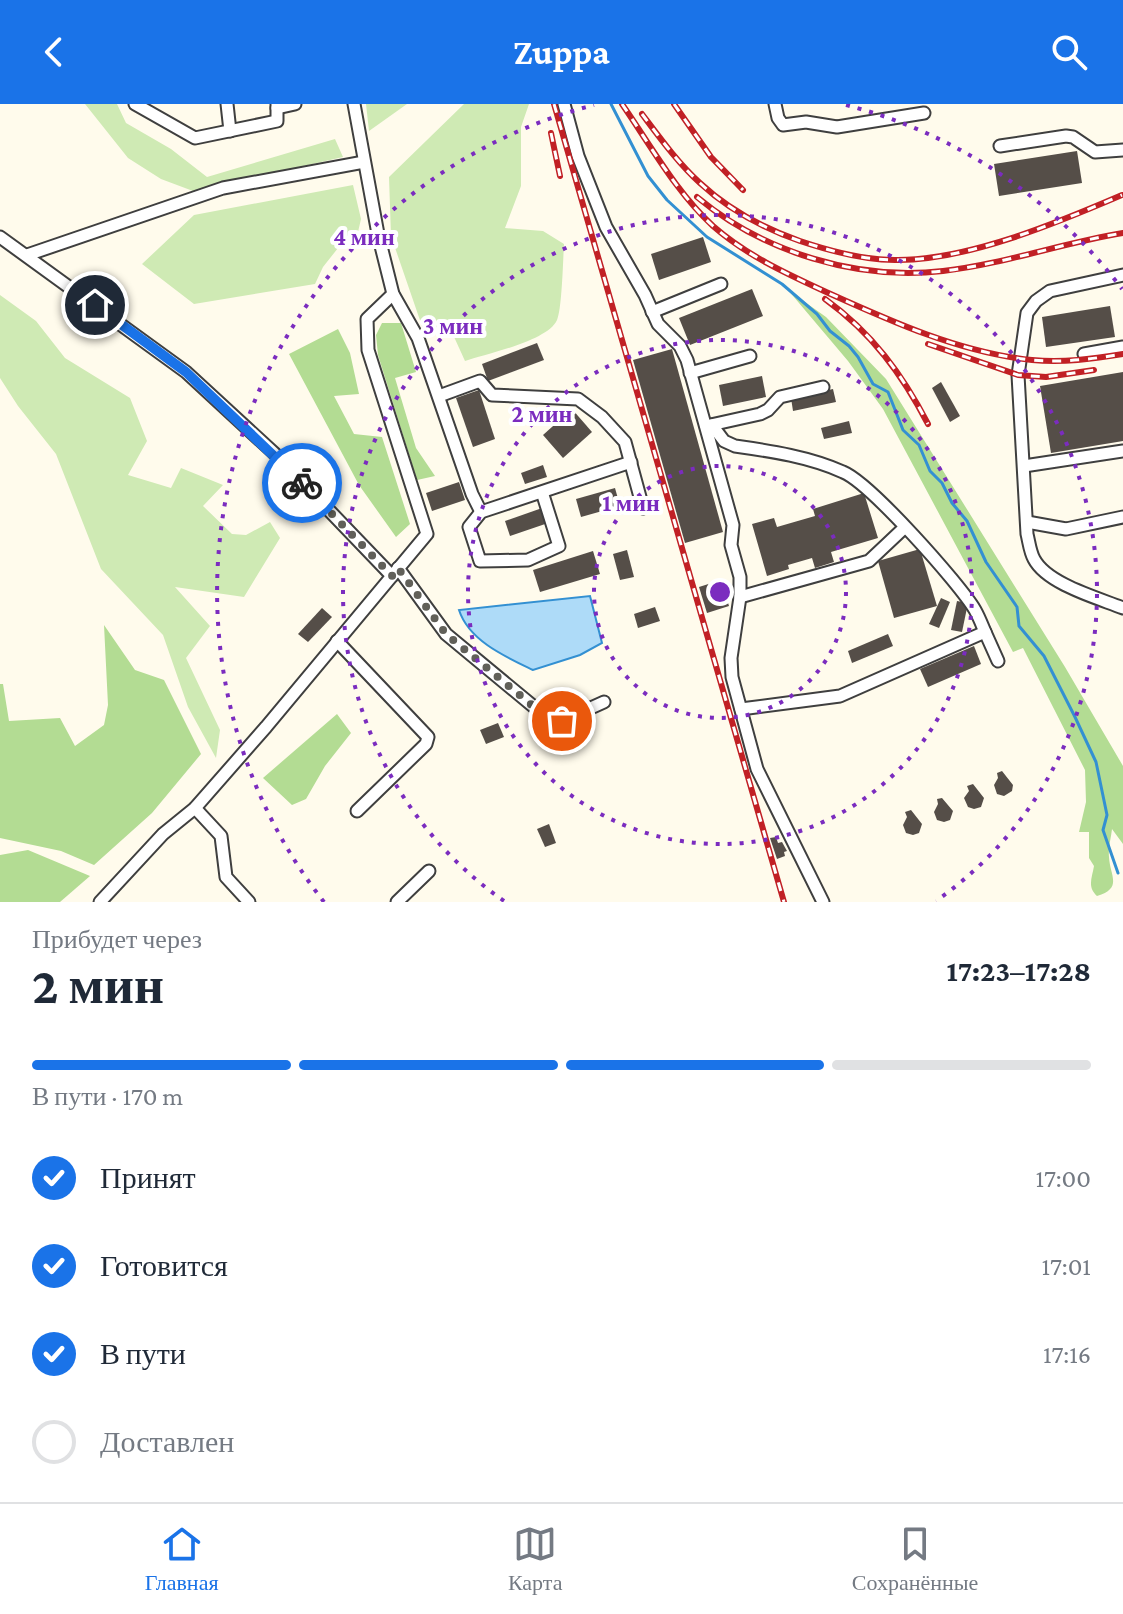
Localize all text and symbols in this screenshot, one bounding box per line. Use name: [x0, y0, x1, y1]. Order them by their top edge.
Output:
icon: back: [32, 30, 76, 74]
icon: search: [1047, 30, 1091, 74]
text: Zuppa: [513, 32, 610, 72]
text: 4 мин: [333, 223, 395, 250]
pin: [61, 271, 129, 339]
icon: home: [73, 283, 117, 327]
text: 3 мин: [423, 312, 483, 339]
text: 2 мин: [512, 400, 573, 427]
courier: [262, 443, 342, 523]
icon: bike: [280, 461, 324, 505]
text: 1 мин: [602, 489, 660, 516]
centre of rings: [706, 578, 734, 606]
pin: [528, 687, 596, 755]
icon: bag: [540, 699, 584, 743]
text: Прибудет через: [32, 925, 202, 954]
text: 17:23–17:28: [947, 954, 1091, 987]
text: 2 мин: [32, 956, 164, 1014]
text: В пути · 170 m: [32, 1082, 183, 1111]
icon: check: [32, 1156, 76, 1200]
text: Принят: [100, 1161, 196, 1194]
text: 17:00: [1035, 1164, 1091, 1193]
icon: check: [32, 1244, 76, 1288]
text: Готовится: [100, 1249, 228, 1282]
text: 17:01: [1041, 1252, 1091, 1281]
icon: check: [32, 1332, 76, 1376]
text: В пути: [100, 1337, 186, 1370]
text: 17:16: [1043, 1340, 1091, 1369]
text: Доставлен: [100, 1425, 234, 1458]
tab: Главная: [145, 1522, 219, 1596]
tab: Карта: [508, 1522, 562, 1596]
tab: Сохранённые: [852, 1522, 978, 1596]

